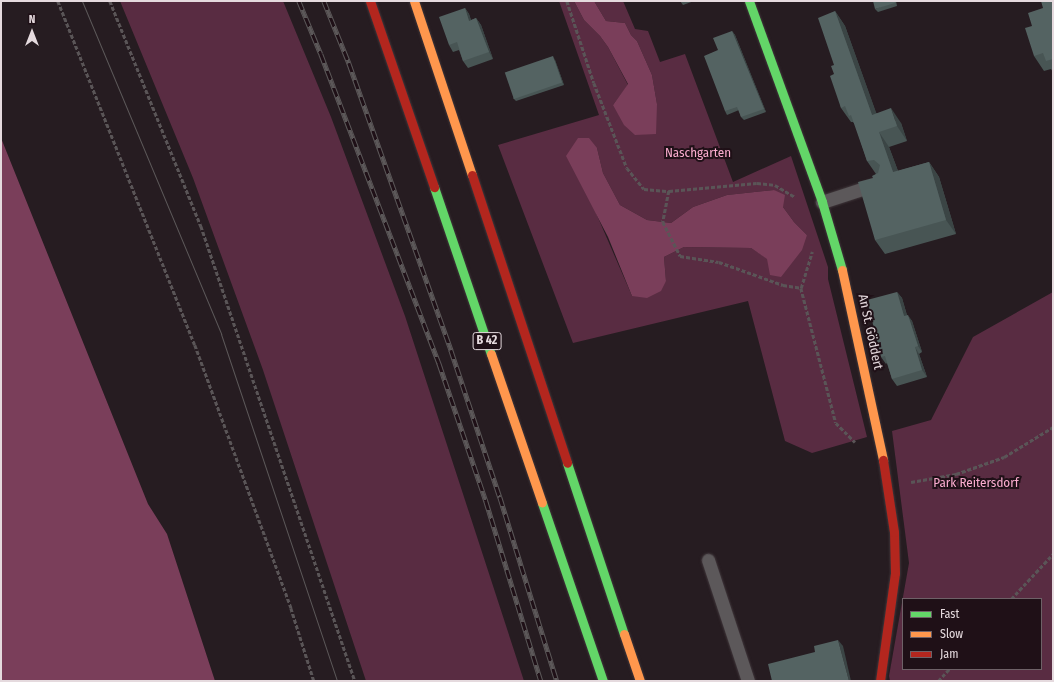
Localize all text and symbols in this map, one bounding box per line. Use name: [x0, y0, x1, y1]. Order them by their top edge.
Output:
north arrow: [12, 12, 52, 52]
text: N: [29, 13, 35, 26]
park label: Naschgarten: [665, 145, 731, 161]
street label: An St. Göddert: [854, 293, 886, 371]
road number: B 42: [472, 331, 502, 351]
park label: Park Reitersdorf: [933, 475, 1019, 491]
legend: [902, 598, 1042, 670]
text: Fast: [940, 607, 959, 621]
text: Slow: [940, 627, 963, 641]
text: Jam: [940, 647, 958, 661]

